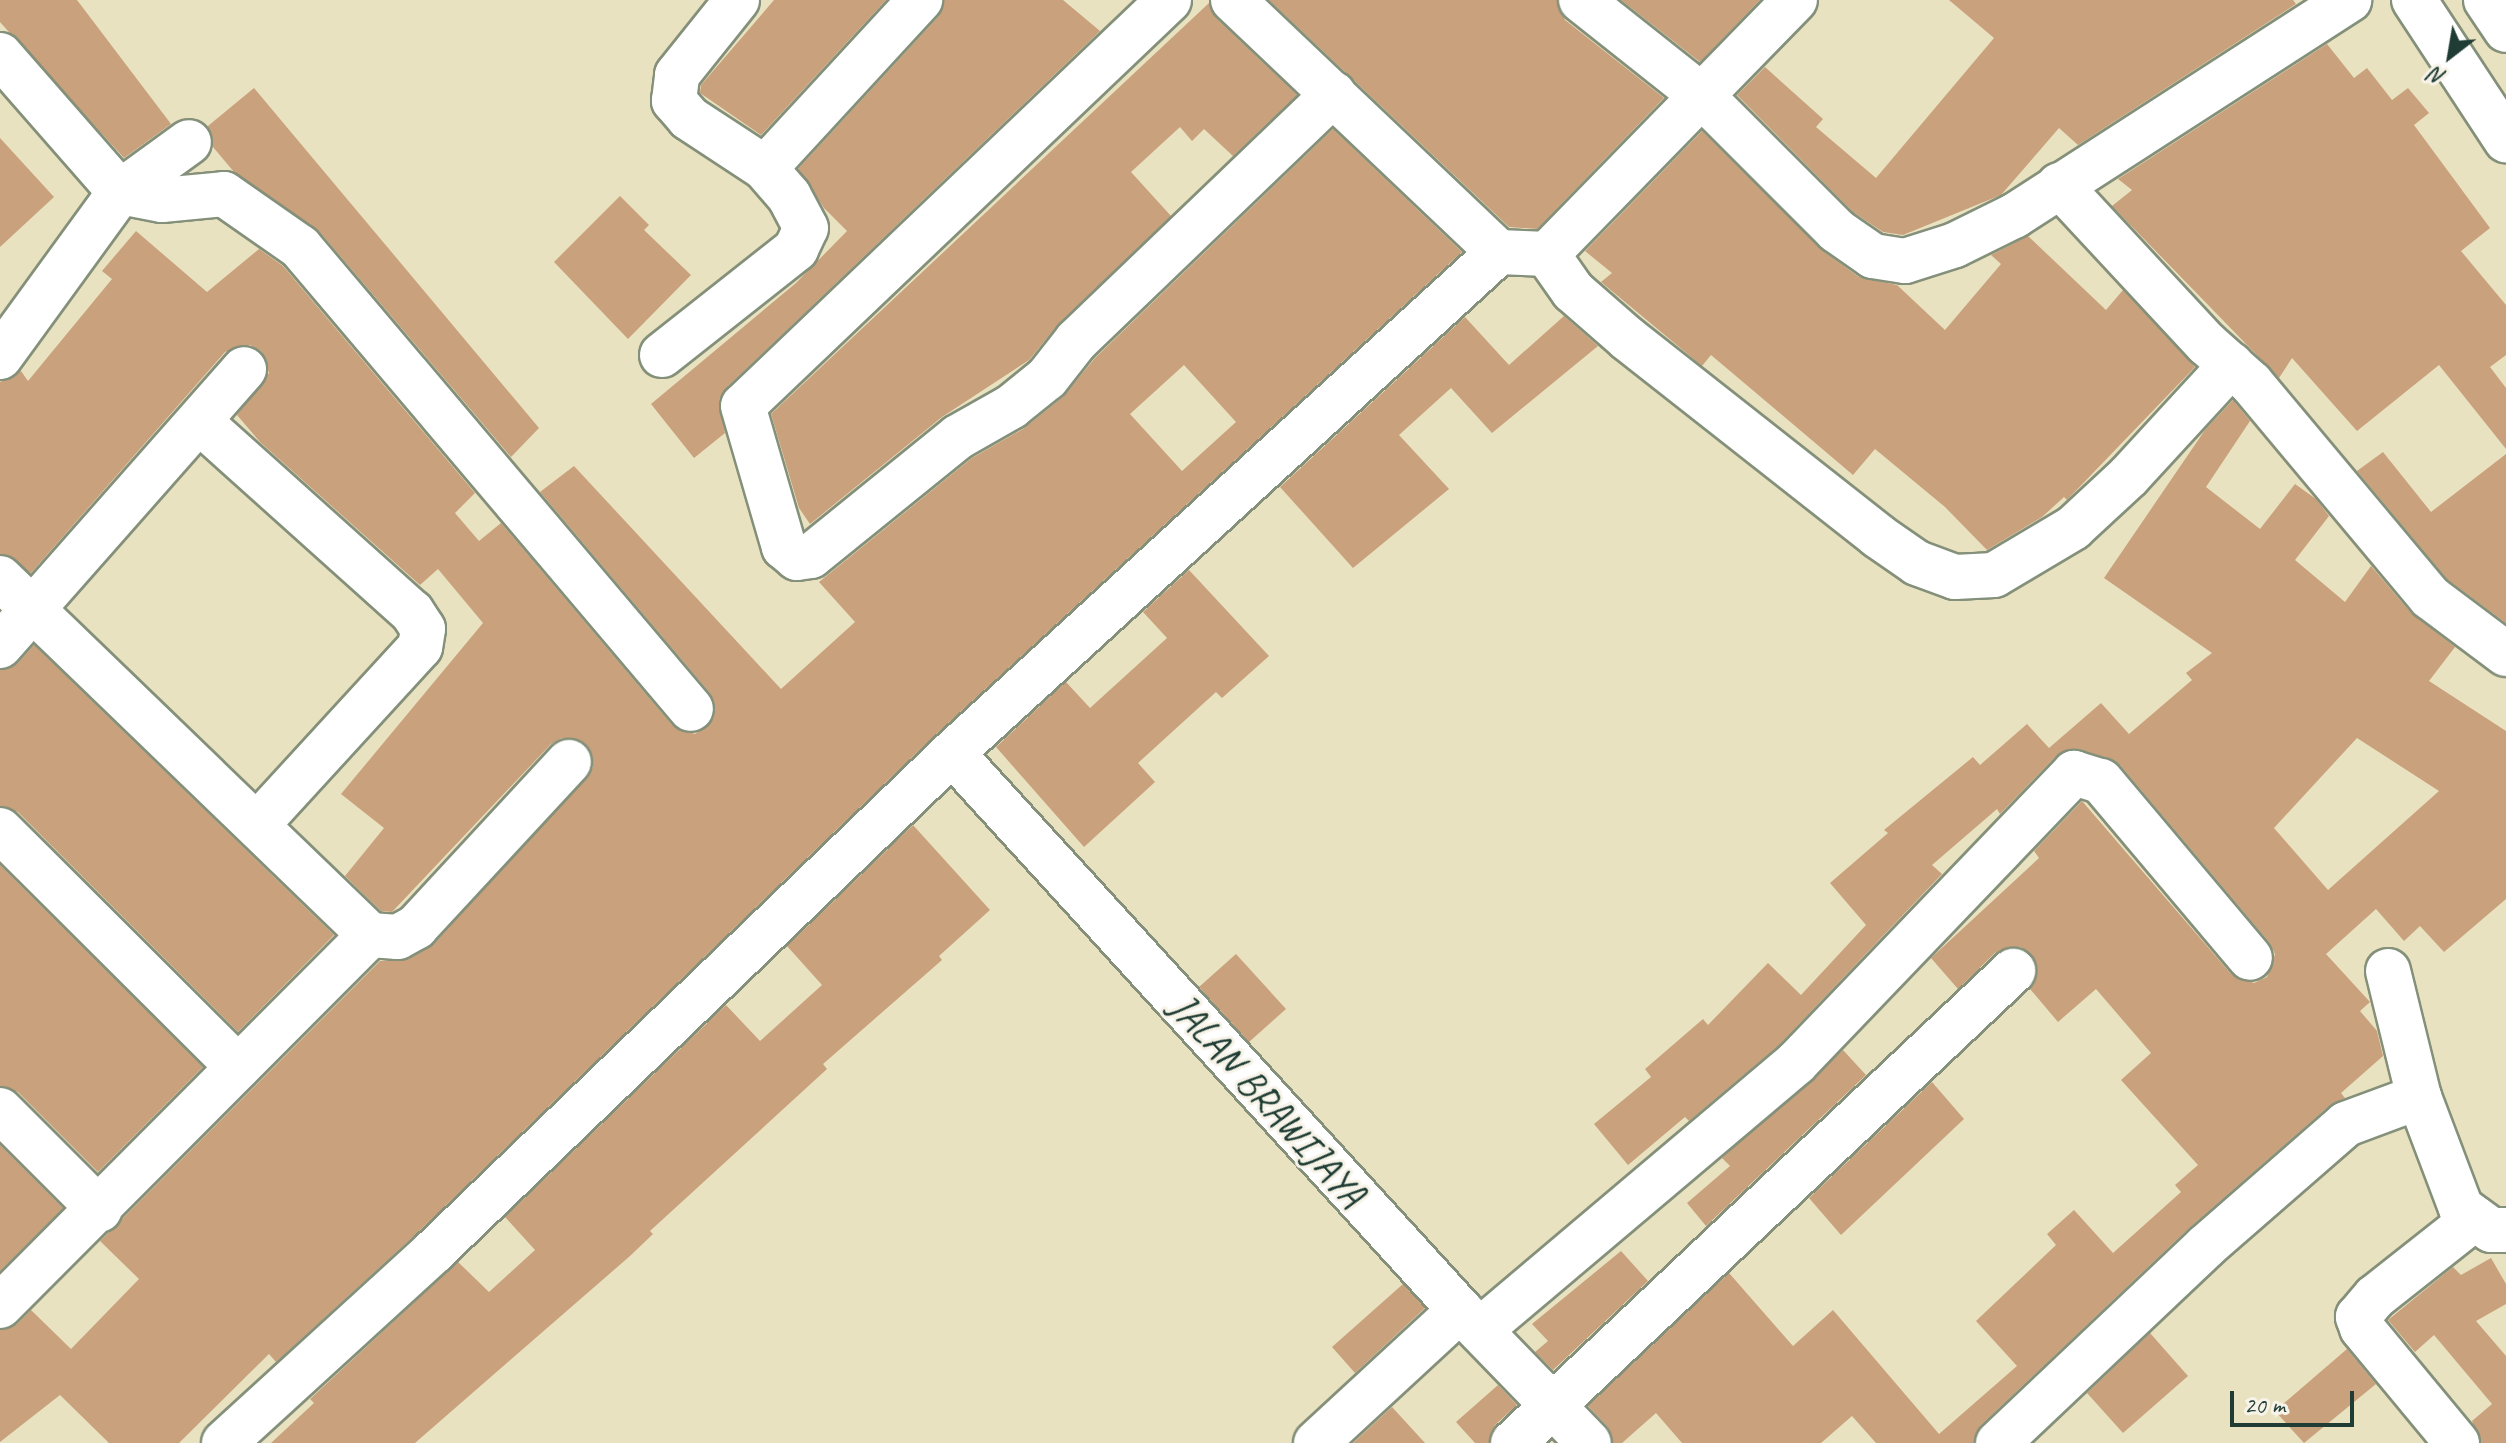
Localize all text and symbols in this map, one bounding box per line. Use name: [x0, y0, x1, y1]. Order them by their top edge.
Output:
north arrow: [2410, 16, 2490, 96]
text: N: [2425, 61, 2451, 92]
street label: JALAN BRAWIJAYA: [1160, 984, 1376, 1216]
scale bar: [2234, 1375, 2358, 1425]
text: 20 m: [2244, 1390, 2285, 1420]

